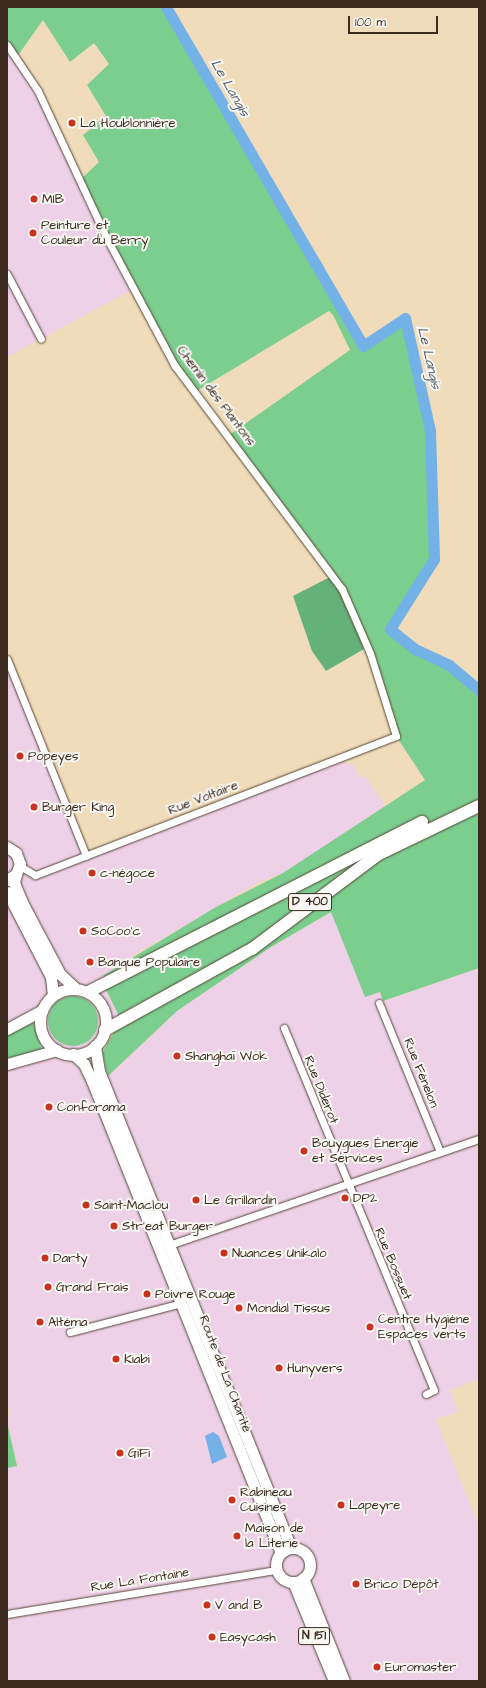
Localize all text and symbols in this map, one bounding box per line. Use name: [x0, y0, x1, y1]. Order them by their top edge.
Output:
scale bar: [350, 8, 440, 34]
text: 100 m: [355, 14, 386, 31]
water label: Le Langis: [207, 56, 253, 120]
place label: La Houblonnière: [80, 115, 175, 131]
marker: La Houblonnière: [67, 118, 77, 128]
place label: MIB: [42, 191, 64, 207]
marker: MIB: [29, 194, 39, 204]
place label: Peinture et Couleur du Berry: [41, 218, 148, 249]
marker: Peinture et Couleur du Berry: [28, 228, 38, 238]
water label: Le Langis: [414, 325, 444, 391]
street label: Chemin des Plantons: [173, 343, 259, 449]
place label: Popeyes: [28, 748, 79, 764]
marker: Popeyes: [15, 751, 25, 761]
street label: Rue Voltaire: [166, 778, 240, 818]
place label: Burger King: [42, 799, 114, 815]
marker: Burger King: [29, 802, 39, 812]
place label: c-négoce: [100, 865, 155, 881]
marker: c-négoce: [87, 868, 97, 878]
road number: D 400: [288, 892, 332, 912]
place label: SoCoo'c: [91, 923, 141, 939]
marker: SoCoo'c: [78, 926, 88, 936]
place label: Banque Populaire: [98, 954, 200, 970]
marker: Banque Populaire: [85, 957, 95, 967]
street label: Rue Fénelon: [400, 1036, 442, 1110]
place label: Shanghaï Wok: [185, 1048, 267, 1064]
marker: Shanghaï Wok: [172, 1051, 182, 1061]
street label: Rue Diderot: [300, 1054, 342, 1126]
place label: Conforama: [57, 1099, 126, 1115]
marker: Conforama: [44, 1102, 54, 1112]
place label: Bouygues Énergie et Services: [312, 1136, 418, 1167]
marker: Bouygues Énergie et Services: [299, 1146, 309, 1156]
place label: DP2: [353, 1190, 377, 1206]
place label: Le Grillardin: [204, 1192, 276, 1208]
marker: DP2: [340, 1193, 350, 1203]
marker: Le Grillardin: [191, 1195, 201, 1205]
place label: Saint-Maclou: [94, 1197, 168, 1213]
marker: Saint-Maclou: [81, 1200, 91, 1210]
place label: Str’eat Burger: [122, 1218, 213, 1234]
marker: Str’eat Burger: [109, 1221, 119, 1231]
street label: Rue Bossuet: [371, 1226, 415, 1302]
place label: Nuances Unikalo: [232, 1245, 327, 1261]
marker: Nuances Unikalo: [219, 1248, 229, 1258]
place label: Darty: [53, 1250, 88, 1266]
marker: Darty: [40, 1253, 50, 1263]
place label: Grand Frais: [56, 1279, 128, 1295]
marker: Grand Frais: [43, 1282, 53, 1292]
place label: Poivre Rouge: [155, 1286, 236, 1302]
marker: Poivre Rouge: [142, 1289, 152, 1299]
place label: Mondial Tissus: [247, 1300, 330, 1316]
marker: Mondial Tissus: [234, 1303, 244, 1313]
place label: Centre Hygiène Espaces verts: [378, 1312, 470, 1343]
street label: Route de La Charité: [195, 1313, 255, 1435]
place label: Altéma: [48, 1314, 87, 1330]
marker: Altéma: [35, 1317, 45, 1327]
marker: Centre Hygiène Espaces verts: [365, 1322, 375, 1332]
place label: Kiabi: [124, 1351, 150, 1367]
marker: Kiabi: [111, 1354, 121, 1364]
place label: Hunyvers: [287, 1360, 343, 1376]
marker: Hunyvers: [274, 1363, 284, 1373]
place label: GiFi: [128, 1445, 150, 1461]
marker: GiFi: [115, 1448, 125, 1458]
place label: Rabineau Cuisines: [240, 1485, 292, 1516]
marker: Rabineau Cuisines: [227, 1495, 237, 1505]
place label: Lapeyre: [349, 1497, 400, 1513]
marker: Lapeyre: [336, 1500, 346, 1510]
place label: Maison de la Literie: [245, 1521, 304, 1552]
marker: Maison de la Literie: [232, 1531, 242, 1541]
street label: Rue La Fontaine: [90, 1565, 190, 1595]
place label: Brico Dépôt: [364, 1576, 438, 1592]
marker: Brico Dépôt: [351, 1579, 361, 1589]
place label: V and B: [215, 1597, 263, 1613]
marker: V and B: [202, 1600, 212, 1610]
road number: N 151: [298, 1626, 330, 1646]
place label: Easycash: [220, 1629, 276, 1645]
marker: Easycash: [207, 1632, 217, 1642]
place label: Euromaster: [385, 1659, 456, 1675]
marker: Euromaster: [372, 1662, 382, 1672]

